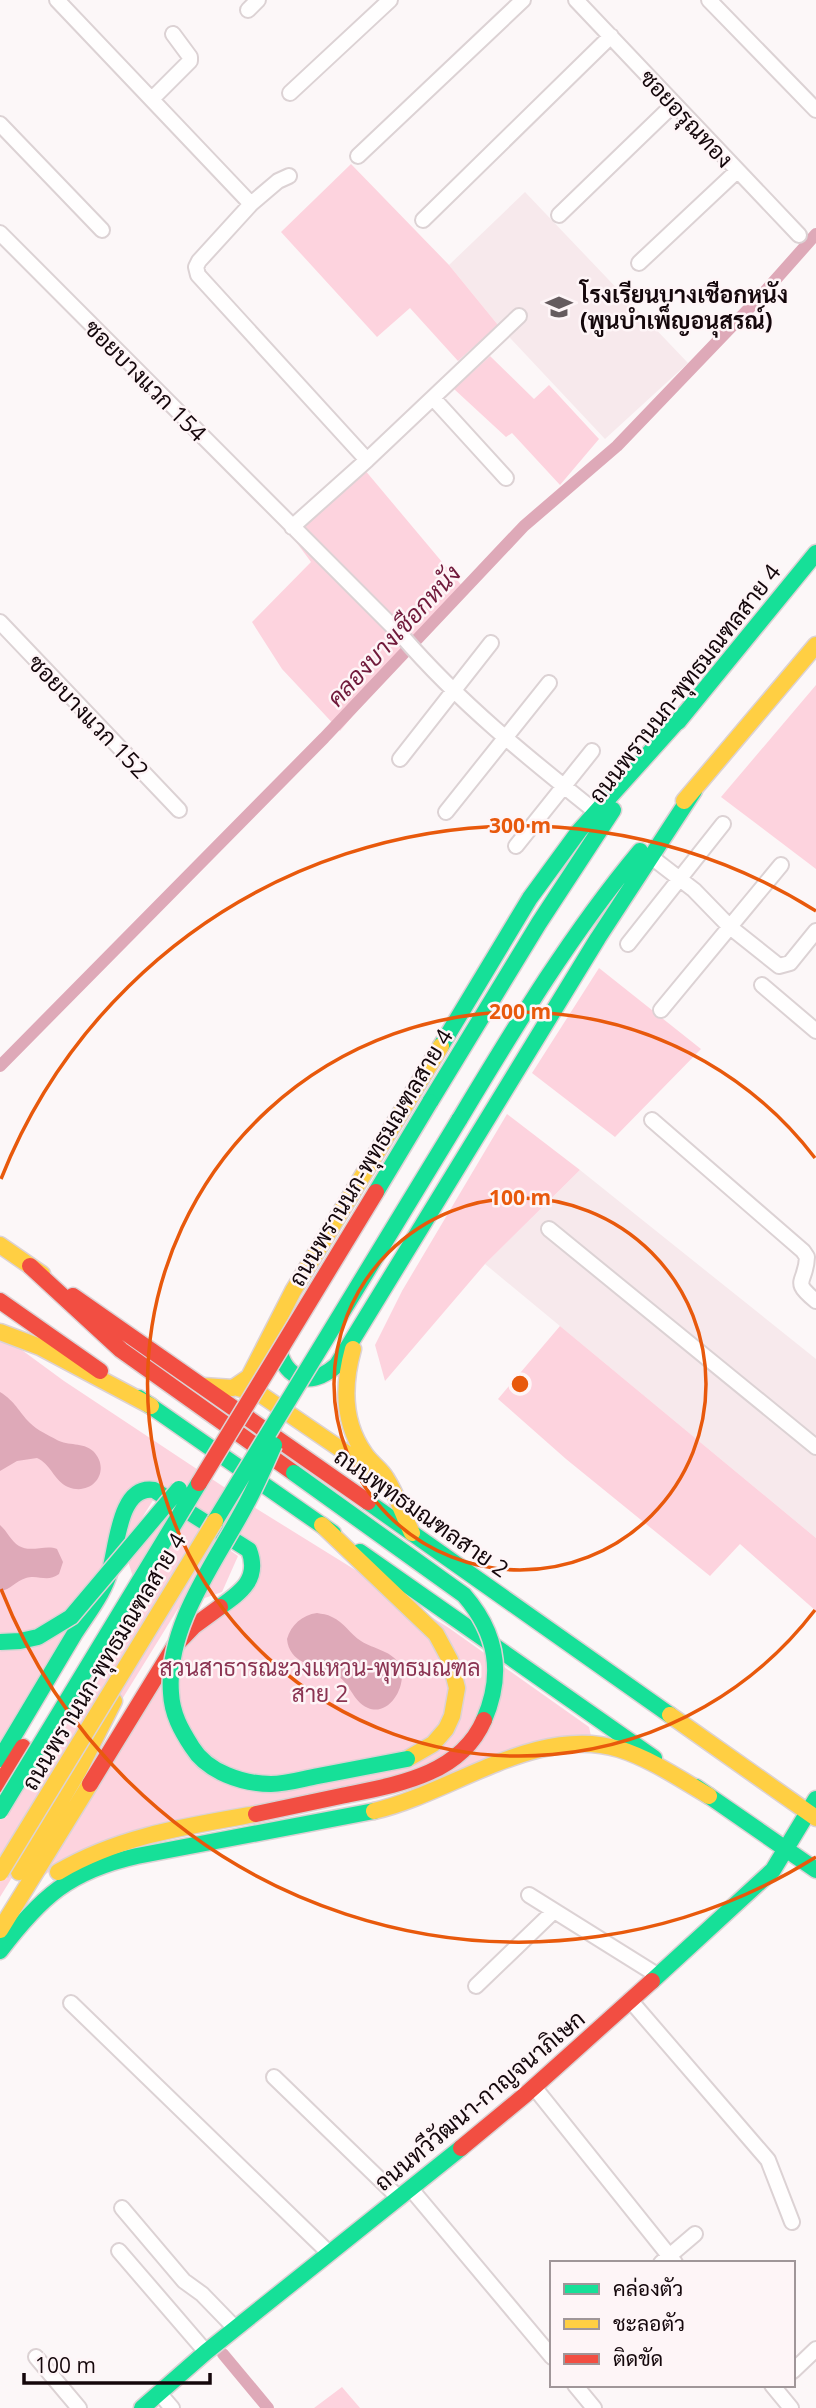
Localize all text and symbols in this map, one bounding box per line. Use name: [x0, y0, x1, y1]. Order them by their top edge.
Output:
street label: ซอยอรุณทอง: [632, 62, 741, 175]
place label: โรงเรียนบางเชือกหนัง (พูนบำเพ็ญอนุสรณ์): [578, 278, 788, 338]
school or university icon: โรงเรียนบางเชือกหนัง (พูนบำเพ็ญอนุสรณ์): [544, 292, 574, 322]
street label: ซอยบางแวก 154: [78, 312, 214, 448]
water label: คลองบางเชือกหนัง: [319, 557, 467, 713]
street label: ถนนพรานนก-พุทธมณฑลสาย 4: [581, 557, 788, 810]
street label: ซอยบางแวก 152: [22, 647, 156, 785]
text: 300 m: [489, 811, 551, 839]
text: 200 m: [489, 997, 551, 1025]
street label: ถนนพรานนก-พุทธมณฑลสาย 4: [280, 1022, 461, 1292]
text: 100 m: [489, 1183, 551, 1211]
centre of rings: [508, 1372, 532, 1396]
street label: ถนนพุทธมณฑลสาย 2: [328, 1440, 516, 1585]
street label: ถนนพรานนก-พุทธมณฑลสาย 4: [13, 1526, 194, 1796]
park label: สวนสาธารณะวงแหวน-พุทธมณฑล สาย 2: [159, 1651, 481, 1709]
street label: ถนนทวีวัฒนา-กาญจนาภิเษก: [367, 2002, 591, 2198]
legend: [550, 2261, 795, 2387]
text: คล่องตัว: [613, 2274, 683, 2302]
text: ชะลอตัว: [613, 2309, 685, 2337]
scale bar: [24, 2342, 210, 2386]
text: ติดขัด: [613, 2344, 663, 2372]
text: 100 m: [35, 2351, 96, 2379]

